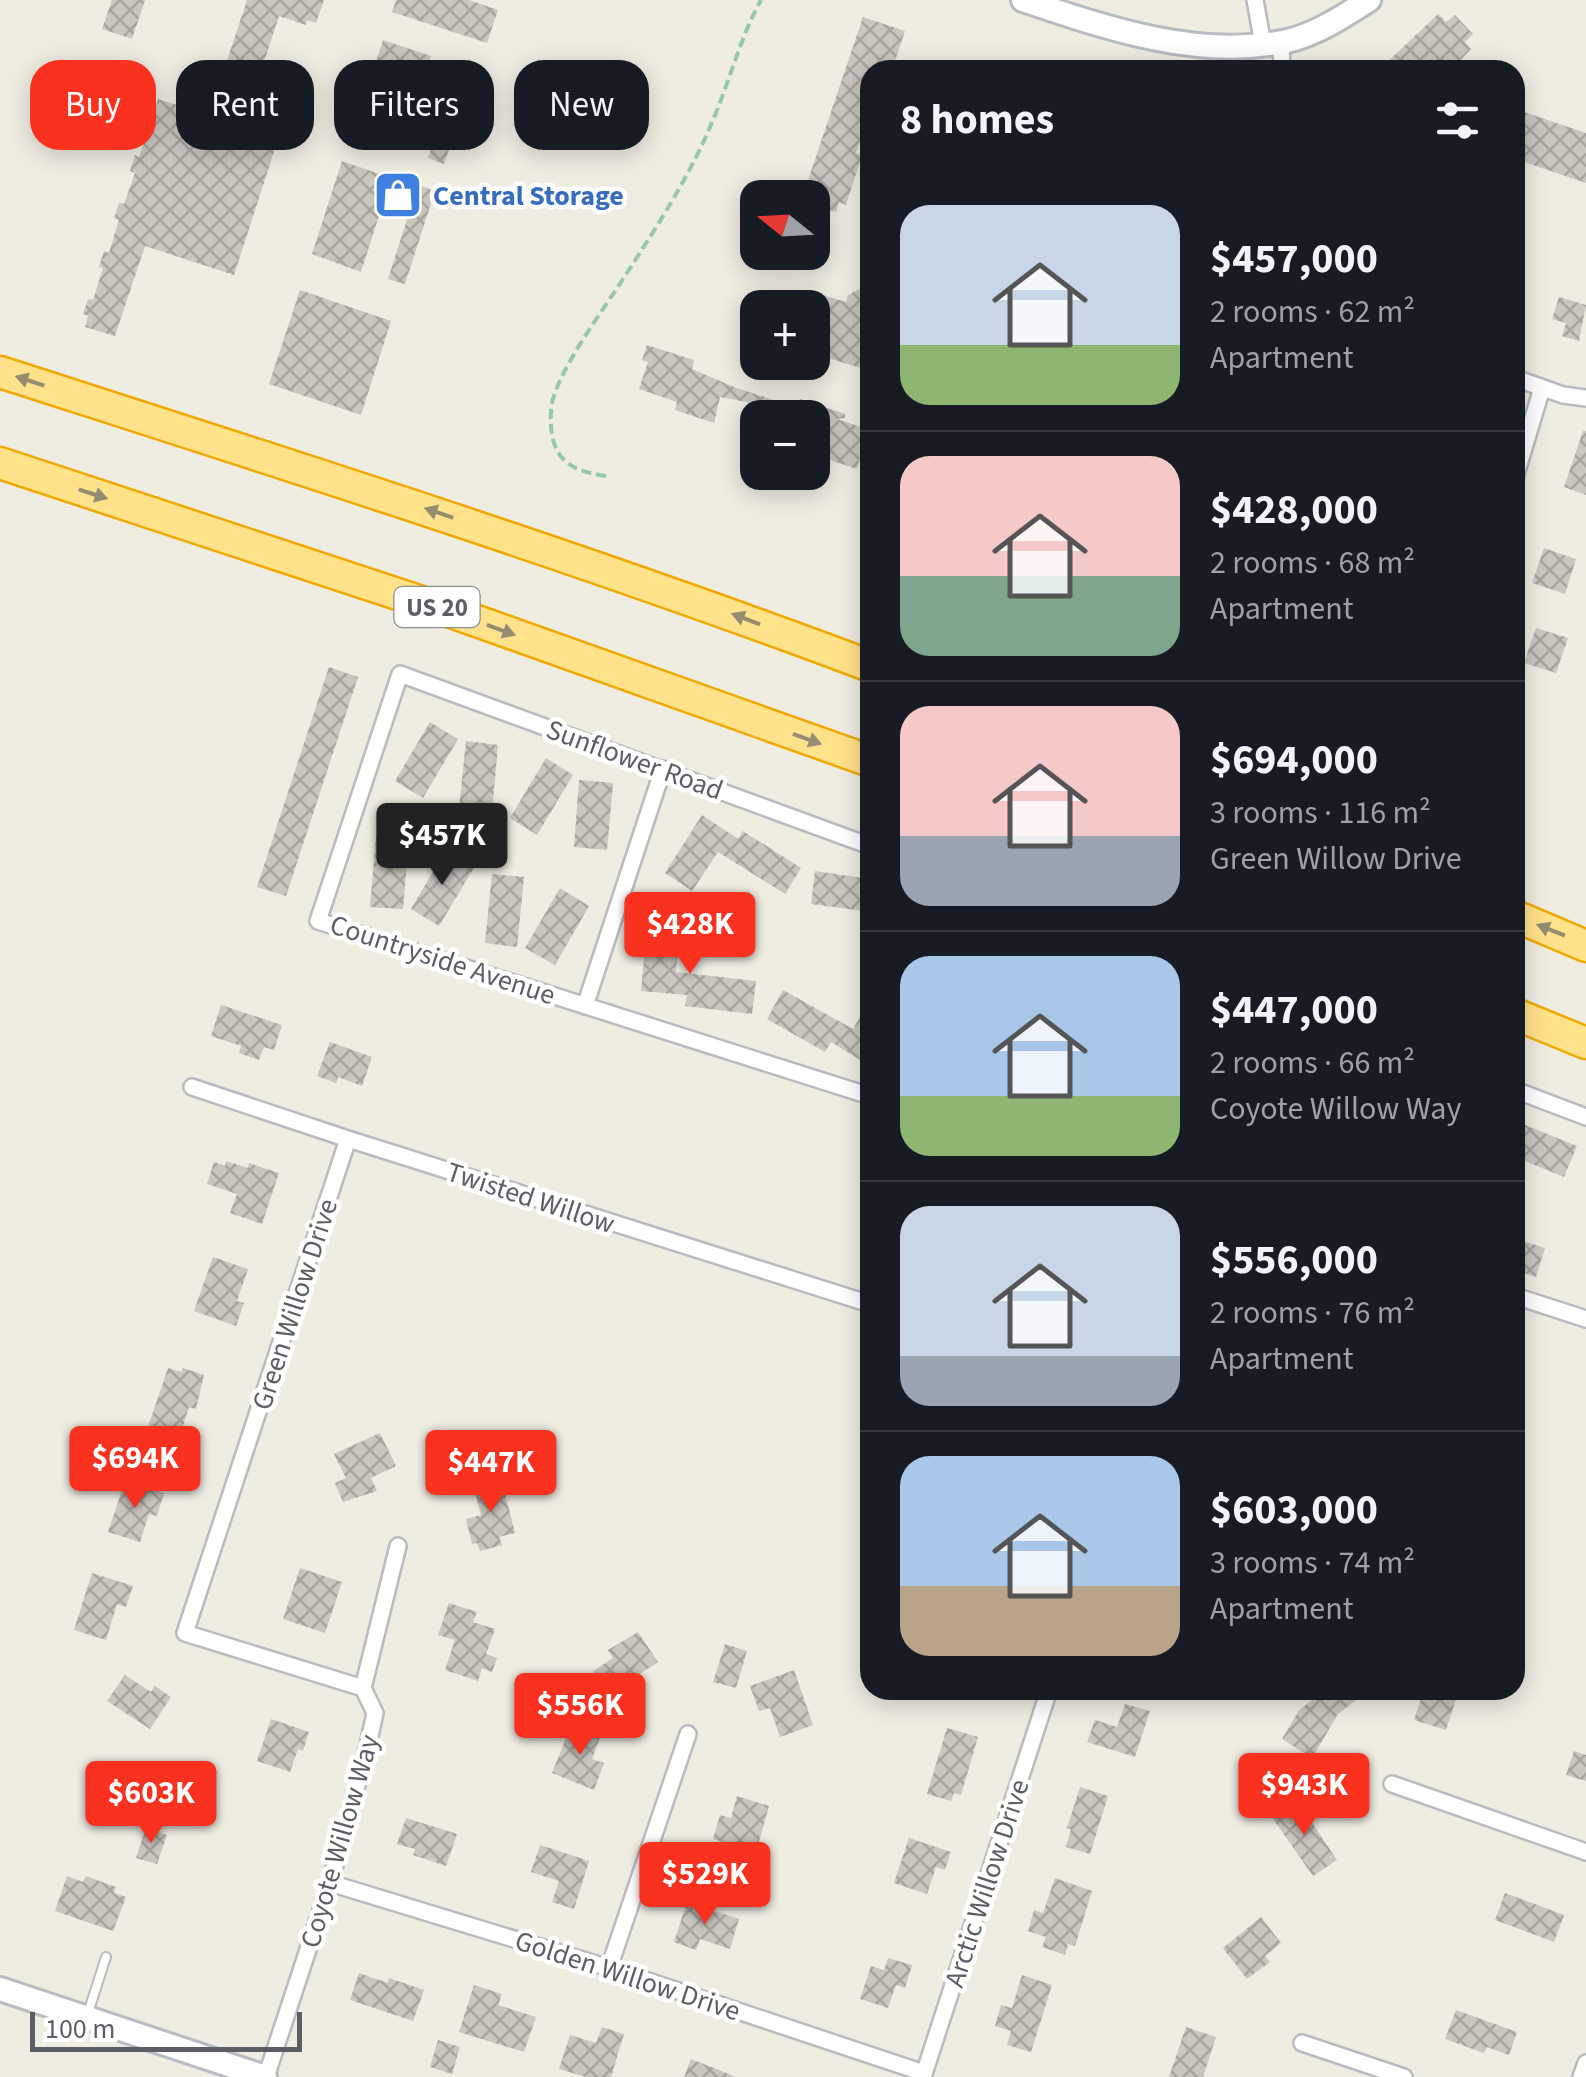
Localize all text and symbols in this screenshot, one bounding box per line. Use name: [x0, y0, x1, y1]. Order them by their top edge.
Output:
chip: Buy: [30, 60, 156, 150]
chip: Rent: [176, 60, 314, 150]
chip: Filters: [334, 60, 494, 150]
chip: New: [514, 60, 649, 150]
text: 8 homes: [900, 90, 1054, 150]
icon: filters: [1430, 93, 1485, 148]
shop icon: Central Storage: [372, 169, 424, 221]
place label: Central Storage: [433, 176, 624, 216]
north arrow: [740, 180, 830, 270]
map controls: [740, 180, 830, 490]
text: $457,000: [1210, 229, 1378, 289]
icon: home: [980, 245, 1100, 365]
text: 2 rooms · 62 m²: [1210, 289, 1415, 335]
button: +: [740, 290, 830, 380]
text: Apartment: [1210, 335, 1353, 381]
one-way arrow: [14, 373, 44, 388]
button: −: [740, 400, 830, 490]
text: $428,000: [1210, 480, 1378, 540]
one-way arrow: [78, 487, 108, 502]
icon: home: [980, 496, 1100, 616]
one-way arrow: [423, 505, 453, 520]
text: 2 rooms · 68 m²: [1210, 540, 1415, 586]
text: Apartment: [1210, 586, 1353, 632]
road number: US 20: [394, 587, 480, 627]
one-way arrow: [731, 611, 761, 627]
one-way arrow: [486, 623, 516, 638]
street label: Sunflower Road: [541, 709, 729, 810]
text: $694,000: [1210, 730, 1378, 790]
one-way arrow: [792, 732, 822, 747]
icon: home: [980, 746, 1100, 866]
text: 3 rooms · 116 m²: [1210, 790, 1431, 836]
pin: $457K: [372, 803, 512, 888]
text: $457K: [398, 812, 486, 858]
text: Green Willow Drive: [1210, 836, 1462, 882]
pin: $428K: [620, 892, 760, 977]
text: $428K: [646, 901, 734, 947]
street label: Countryside Avenue: [325, 905, 560, 1015]
one-way arrow: [1535, 922, 1565, 938]
text: $447,000: [1210, 980, 1378, 1040]
icon: home: [980, 996, 1100, 1116]
text: 2 rooms · 66 m²: [1210, 1040, 1415, 1086]
text: Coyote Willow Way: [1210, 1086, 1461, 1132]
street label: Twisted Willow: [441, 1152, 620, 1244]
street label: Green Willow Drive: [242, 1193, 348, 1415]
text: $556,000: [1210, 1230, 1378, 1290]
icon: home: [980, 1246, 1100, 1366]
text: 2 rooms · 76 m²: [1210, 1290, 1415, 1336]
text: Apartment: [1210, 1336, 1353, 1382]
pin: $694K: [65, 1426, 205, 1511]
pin: $447K: [421, 1430, 561, 1515]
text: $694K: [91, 1435, 179, 1481]
text: $447K: [447, 1439, 535, 1485]
text: $603,000: [1210, 1480, 1378, 1540]
icon: home: [980, 1496, 1100, 1616]
text: 3 rooms · 74 m²: [1210, 1540, 1415, 1586]
text: Apartment: [1210, 1586, 1353, 1632]
pin: $556K: [510, 1673, 650, 1758]
text: $556K: [536, 1682, 624, 1728]
street label: Coyote Willow Way: [290, 1730, 390, 1953]
pin: $943K: [1234, 1753, 1374, 1838]
pin: $603K: [81, 1761, 221, 1846]
text: $943K: [1260, 1762, 1348, 1808]
text: $603K: [107, 1770, 195, 1816]
street label: Arctic Willow Drive: [934, 1774, 1039, 1992]
pin: $529K: [635, 1842, 775, 1927]
text: $529K: [661, 1851, 749, 1897]
street label: Golden Willow Drive: [510, 1921, 745, 2031]
scale bar: [30, 2007, 302, 2052]
text: 100 m: [45, 2009, 116, 2049]

